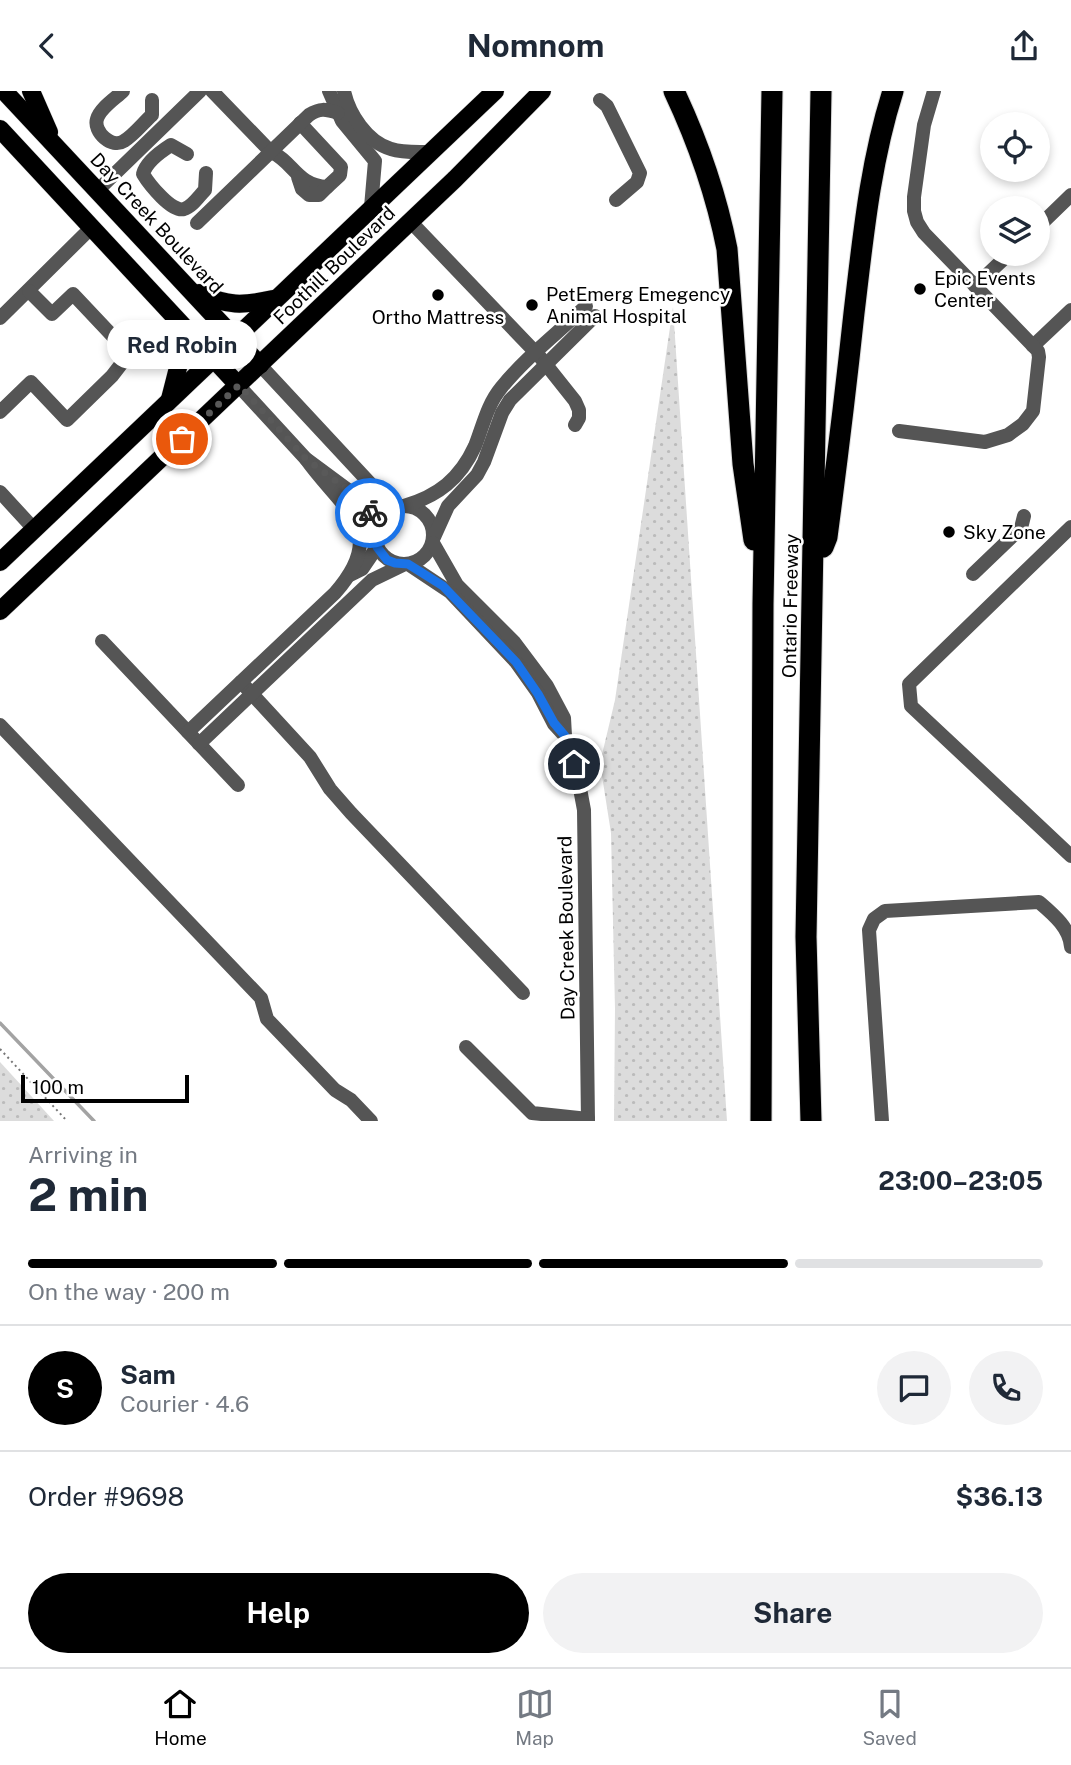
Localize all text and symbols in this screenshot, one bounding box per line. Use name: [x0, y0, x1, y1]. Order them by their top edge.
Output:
icon: back: [28, 27, 66, 65]
text: Nomnom: [467, 27, 604, 64]
icon: share: [1005, 27, 1043, 65]
map controls: [980, 112, 1050, 266]
button: locate: [980, 112, 1050, 182]
street label: Day Creek Boulevard: [86, 148, 228, 298]
button: layers: [980, 196, 1050, 266]
street label: Foothill Boulevard: [269, 201, 399, 329]
place label: Epic Events Center: [934, 267, 1036, 311]
marker: Epic Events Center: [912, 281, 928, 297]
place label: PetEmerg Emegency Animal Hospital: [546, 283, 730, 327]
marker: Ortho Mattress: [430, 287, 446, 303]
marker: PetEmerg Emegency Animal Hospital: [524, 297, 540, 313]
place label: Ortho Mattress: [372, 306, 504, 328]
callout: Red Robin: [107, 320, 257, 369]
text: Red Robin: [127, 331, 237, 358]
pin: [152, 409, 212, 469]
icon: bag: [163, 420, 201, 458]
courier: [335, 478, 405, 548]
icon: bike: [351, 494, 389, 532]
place label: Sky Zone: [963, 521, 1046, 543]
marker: Sky Zone: [941, 524, 957, 540]
street label: Ontario Freeway: [778, 534, 802, 678]
pin: [544, 734, 604, 794]
icon: home: [555, 745, 593, 783]
street label: Day Creek Boulevard: [553, 836, 579, 1020]
scale bar: [21, 1072, 189, 1104]
text: 100 m: [32, 1076, 84, 1098]
text: Arriving in: [28, 1141, 138, 1168]
text: 23:00–23:05: [878, 1165, 1043, 1196]
text: 2 min: [28, 1167, 148, 1221]
text: On the way · 200 m: [28, 1278, 230, 1305]
button: chat: [877, 1351, 951, 1425]
button: phone: [969, 1351, 1043, 1425]
text: Sam: [120, 1359, 176, 1390]
text: S: [56, 1373, 74, 1404]
text: Courier · 4.6: [120, 1390, 249, 1417]
text: Order #9698: [28, 1481, 184, 1512]
text: $36.13: [956, 1481, 1043, 1512]
button: Help: [28, 1573, 529, 1653]
button: Share: [543, 1573, 1043, 1653]
tab: Home: [154, 1685, 207, 1749]
tab: Map: [515, 1685, 554, 1749]
tab: Saved: [862, 1685, 917, 1749]

